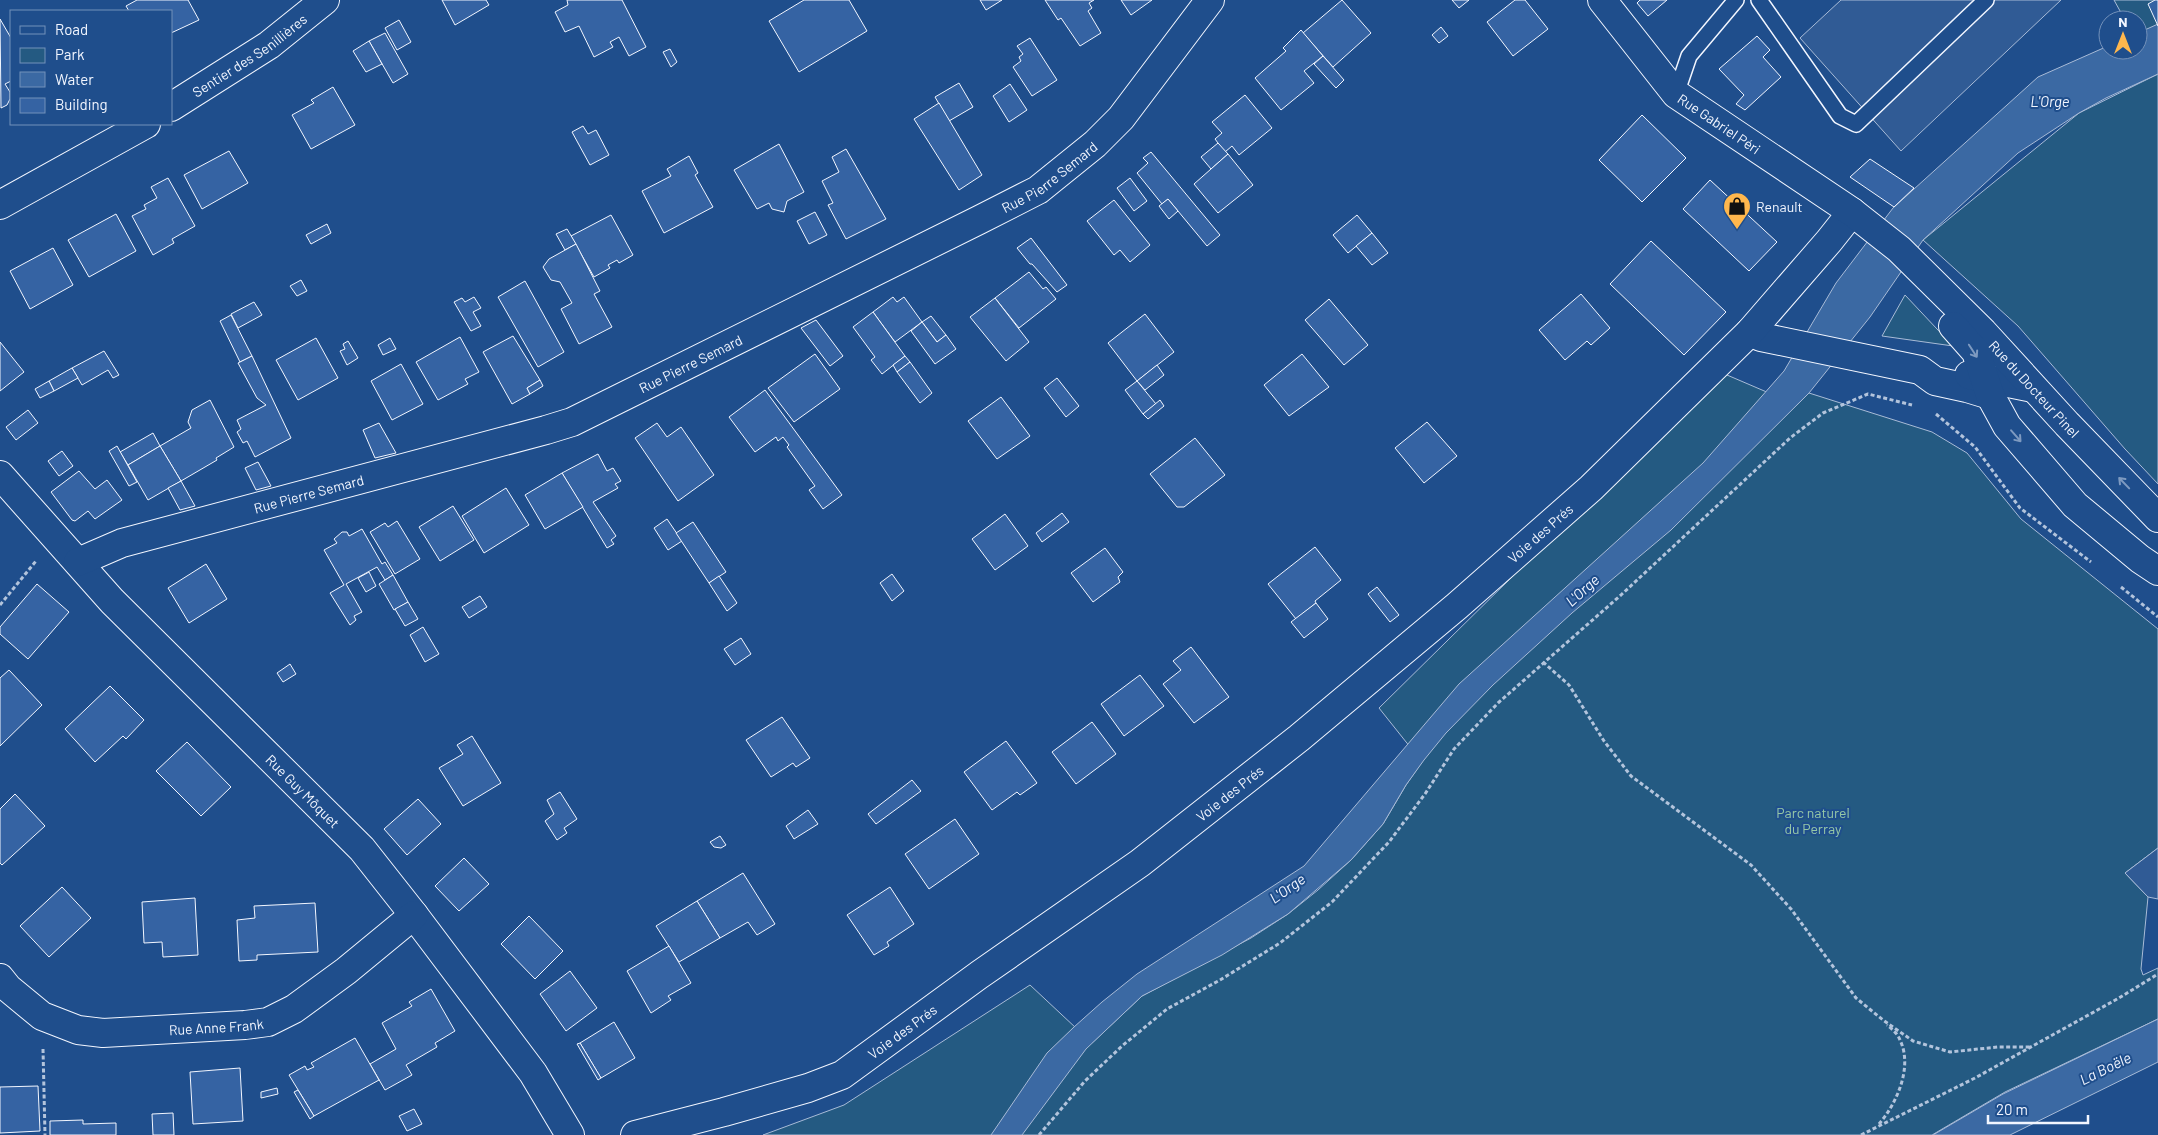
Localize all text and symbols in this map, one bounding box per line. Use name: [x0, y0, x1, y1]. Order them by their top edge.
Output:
legend: [10, 10, 172, 125]
street label: Sentier des Senillières: [189, 10, 310, 100]
north arrow: [2098, 10, 2148, 60]
text: N: [2118, 13, 2128, 30]
text: Road: [55, 20, 88, 38]
text: Park: [55, 45, 85, 63]
text: Water: [55, 70, 94, 88]
street label: Rue Gabriel Péri: [1675, 89, 1764, 157]
water label: L'Orge: [2030, 92, 2070, 110]
text: Building: [55, 95, 108, 113]
street label: Rue Pierre Semard: [998, 137, 1100, 216]
shop icon: Renault: [1722, 191, 1752, 230]
place label: Renault: [1756, 198, 1803, 215]
street label: Rue Pierre Semard: [636, 331, 745, 396]
street label: Rue du Docteur Pinel: [1986, 336, 2083, 441]
one-way arrow: [1968, 344, 1979, 358]
one-way arrow: [2010, 429, 2021, 442]
street label: Rue Pierre Semard: [252, 470, 365, 516]
one-way arrow: [2118, 476, 2130, 489]
street label: Voie des Prés: [1504, 500, 1576, 566]
water label: L'Orge: [1561, 570, 1603, 610]
street label: Rue Guy Môquet: [263, 751, 344, 831]
street label: Voie des Prés: [1192, 761, 1267, 825]
park label: Parc naturel du Perray: [1776, 804, 1850, 837]
water label: L'Orge: [1266, 869, 1308, 907]
street label: Voie des Prés: [864, 1000, 940, 1062]
street label: Rue Anne Frank: [168, 1014, 264, 1038]
water label: La Boële: [2076, 1048, 2134, 1088]
scale bar: [1988, 1092, 2088, 1124]
text: 20 m: [1996, 1100, 2028, 1118]

